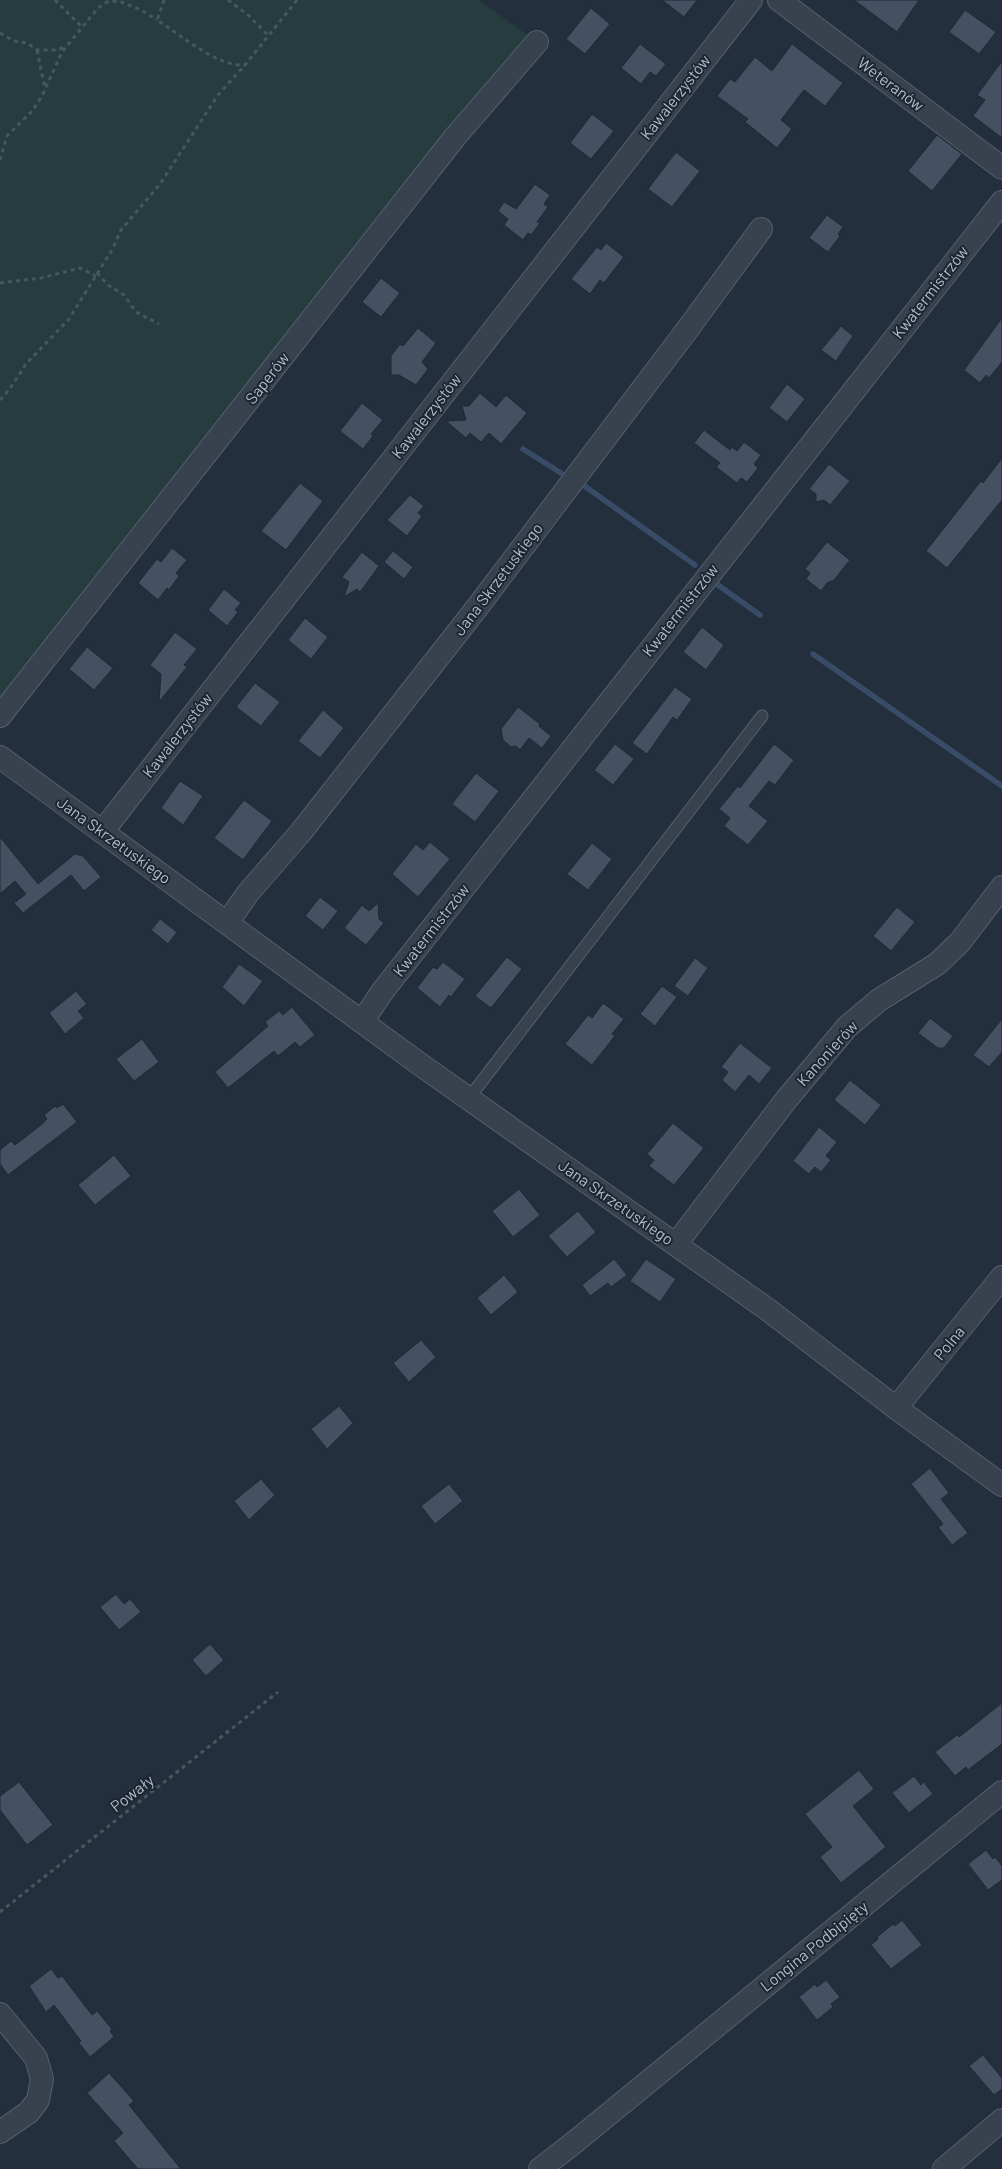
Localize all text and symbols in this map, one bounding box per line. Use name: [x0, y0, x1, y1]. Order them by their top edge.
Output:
street label: Kawalerzystów: [636, 50, 714, 143]
street label: Weteranów: [854, 53, 929, 115]
street label: Kwatermistrzów: [887, 241, 972, 342]
street label: Saperów: [241, 348, 293, 407]
street label: Kawalerzystów: [387, 369, 465, 462]
street label: Jana Skrzetuskiego: [449, 519, 546, 639]
street label: Kwatermistrzów: [637, 559, 722, 660]
street label: Kawalerzystów: [138, 688, 216, 781]
street label: Jana Skrzetuskiego: [54, 792, 175, 887]
street label: Kwatermistrzów: [388, 879, 473, 980]
street label: Kanonierów: [792, 1016, 861, 1089]
street label: Jana Skrzetuskiego: [555, 1155, 678, 1248]
street label: Polna: [929, 1322, 968, 1364]
street label: Powały: [106, 1769, 158, 1815]
street label: Longina Podbipięty: [756, 1896, 872, 1995]

